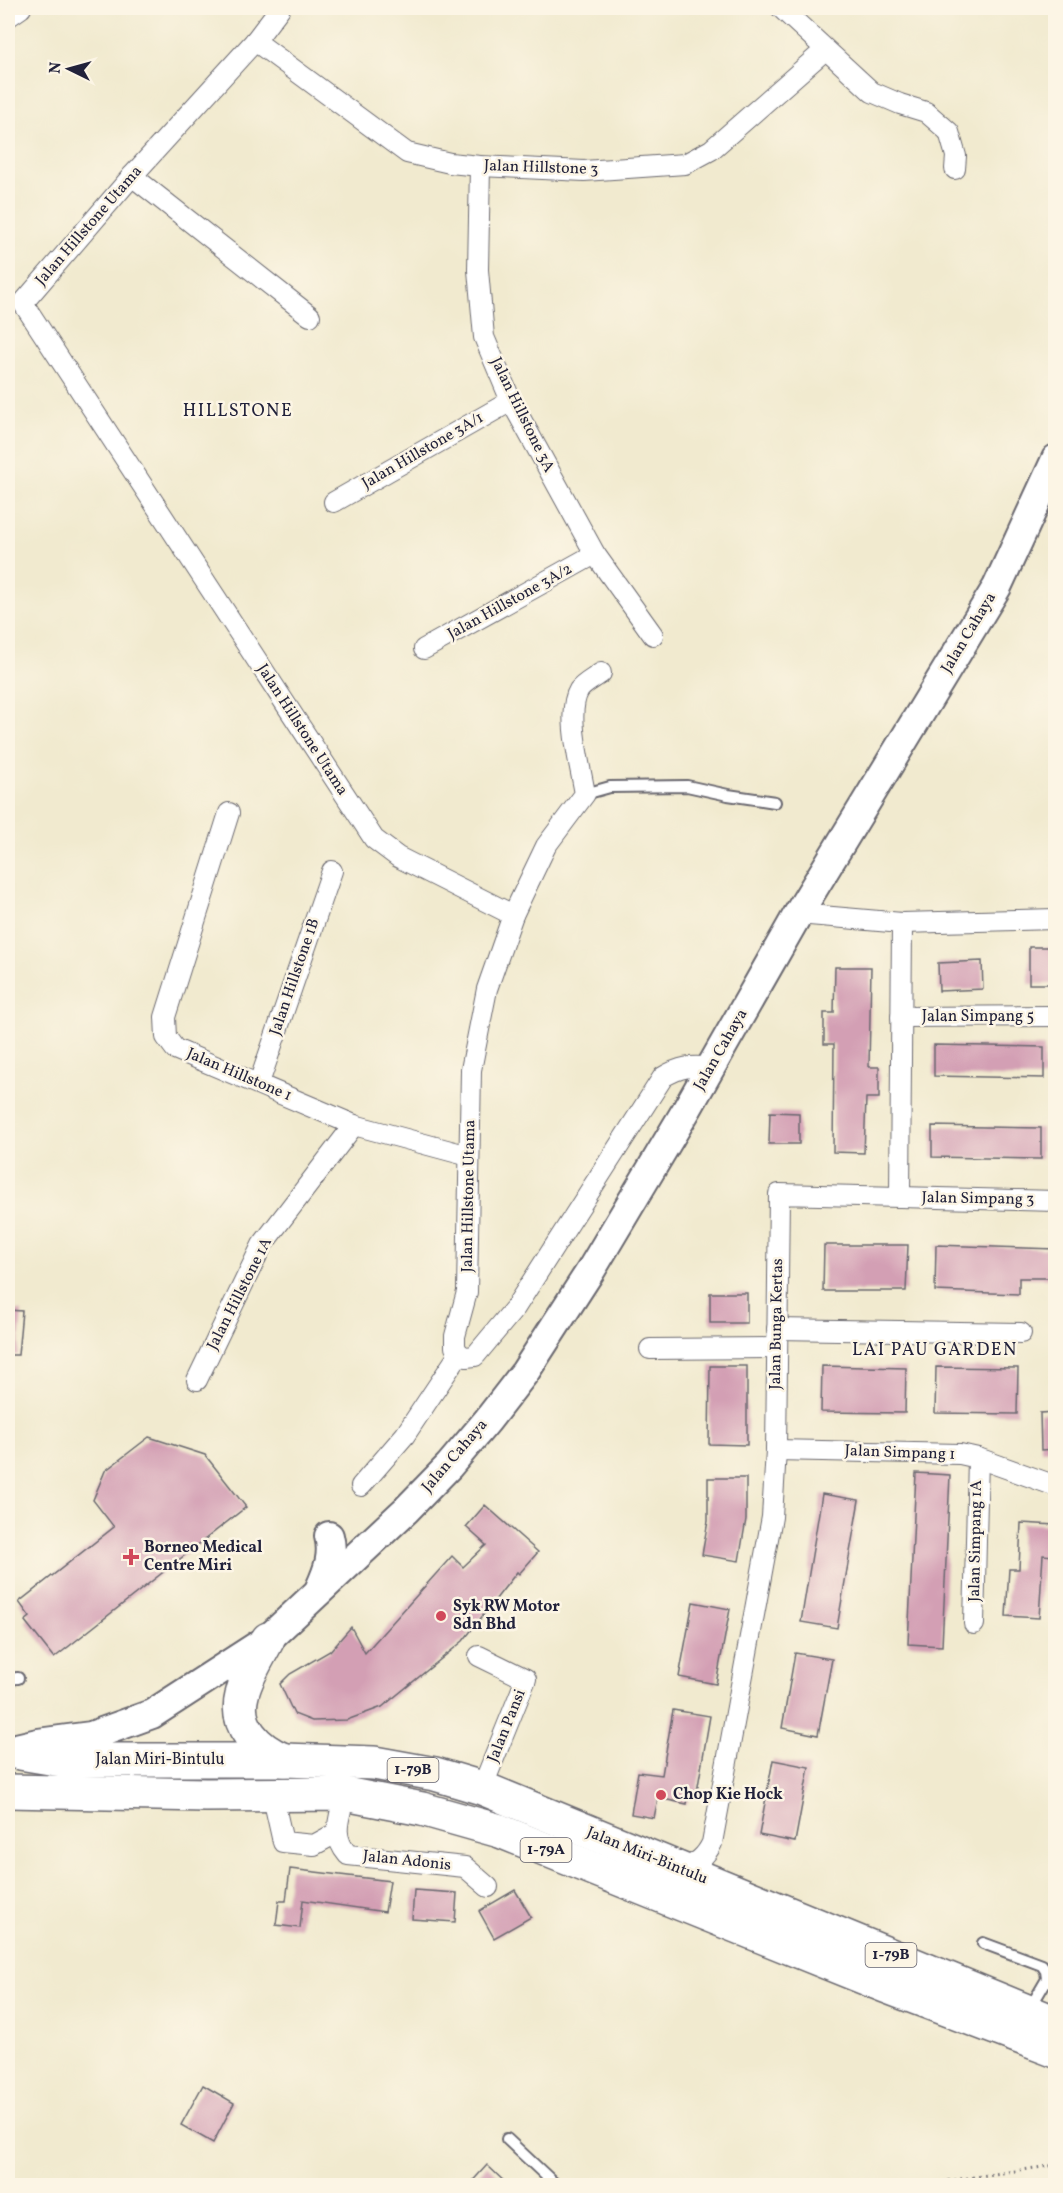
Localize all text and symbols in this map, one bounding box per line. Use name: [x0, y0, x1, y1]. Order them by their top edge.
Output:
north arrow: [39, 39, 99, 99]
text: N: [45, 61, 68, 75]
street label: Jalan Hillstone 3: [483, 155, 599, 181]
street label: Jalan Hillstone Utama: [31, 161, 147, 291]
street label: Jalan Hillstone 3A: [485, 354, 559, 476]
district label: HILLSTONE: [183, 399, 293, 424]
street label: Jalan Hillstone 3A/1: [358, 407, 488, 495]
street label: Jalan Hillstone 3A/2: [444, 559, 576, 645]
street label: Jalan Cahaya: [936, 588, 1002, 678]
street label: Jalan Hillstone Utama: [251, 660, 353, 800]
street label: Jalan Hillstone 1B: [265, 915, 325, 1038]
street label: Jalan Cahaya: [689, 1005, 753, 1095]
street label: Jalan Simpang 5: [922, 1006, 1034, 1028]
street label: Jalan Hillstone 1: [183, 1043, 295, 1107]
street label: Jalan Hillstone Utama: [457, 1119, 481, 1273]
street label: Jalan Simpang 3: [921, 1187, 1035, 1211]
street label: Jalan Hillstone 1A: [202, 1234, 278, 1354]
street label: Jalan Bunga Kertas: [765, 1258, 789, 1390]
district label: LAI PAU GARDEN: [852, 1338, 1018, 1363]
street label: Jalan Cahaya: [417, 1414, 493, 1497]
street label: Jalan Simpang 1: [844, 1440, 956, 1466]
street label: Jalan Simpang 1A: [964, 1480, 988, 1602]
place label: Borneo Medical Centre Miri: [144, 1537, 263, 1577]
marker: Borneo Medical Centre Miri: [122, 1548, 140, 1566]
place label: Syk RW Motor Sdn Bhd: [453, 1596, 560, 1636]
marker: Syk RW Motor Sdn Bhd: [434, 1609, 448, 1623]
street label: Jalan Pansi: [482, 1686, 532, 1766]
street label: Jalan Miri-Bintulu: [96, 1749, 224, 1771]
road number: 1-79B: [388, 1758, 438, 1782]
place label: Chop Kie Hock: [673, 1784, 783, 1806]
marker: Chop Kie Hock: [654, 1788, 668, 1802]
street label: Jalan Miri-Bintulu: [583, 1822, 711, 1890]
road number: 1-79A: [520, 1838, 572, 1862]
street label: Jalan Adonis: [362, 1845, 452, 1877]
road number: 1-79B: [866, 1943, 916, 1967]

